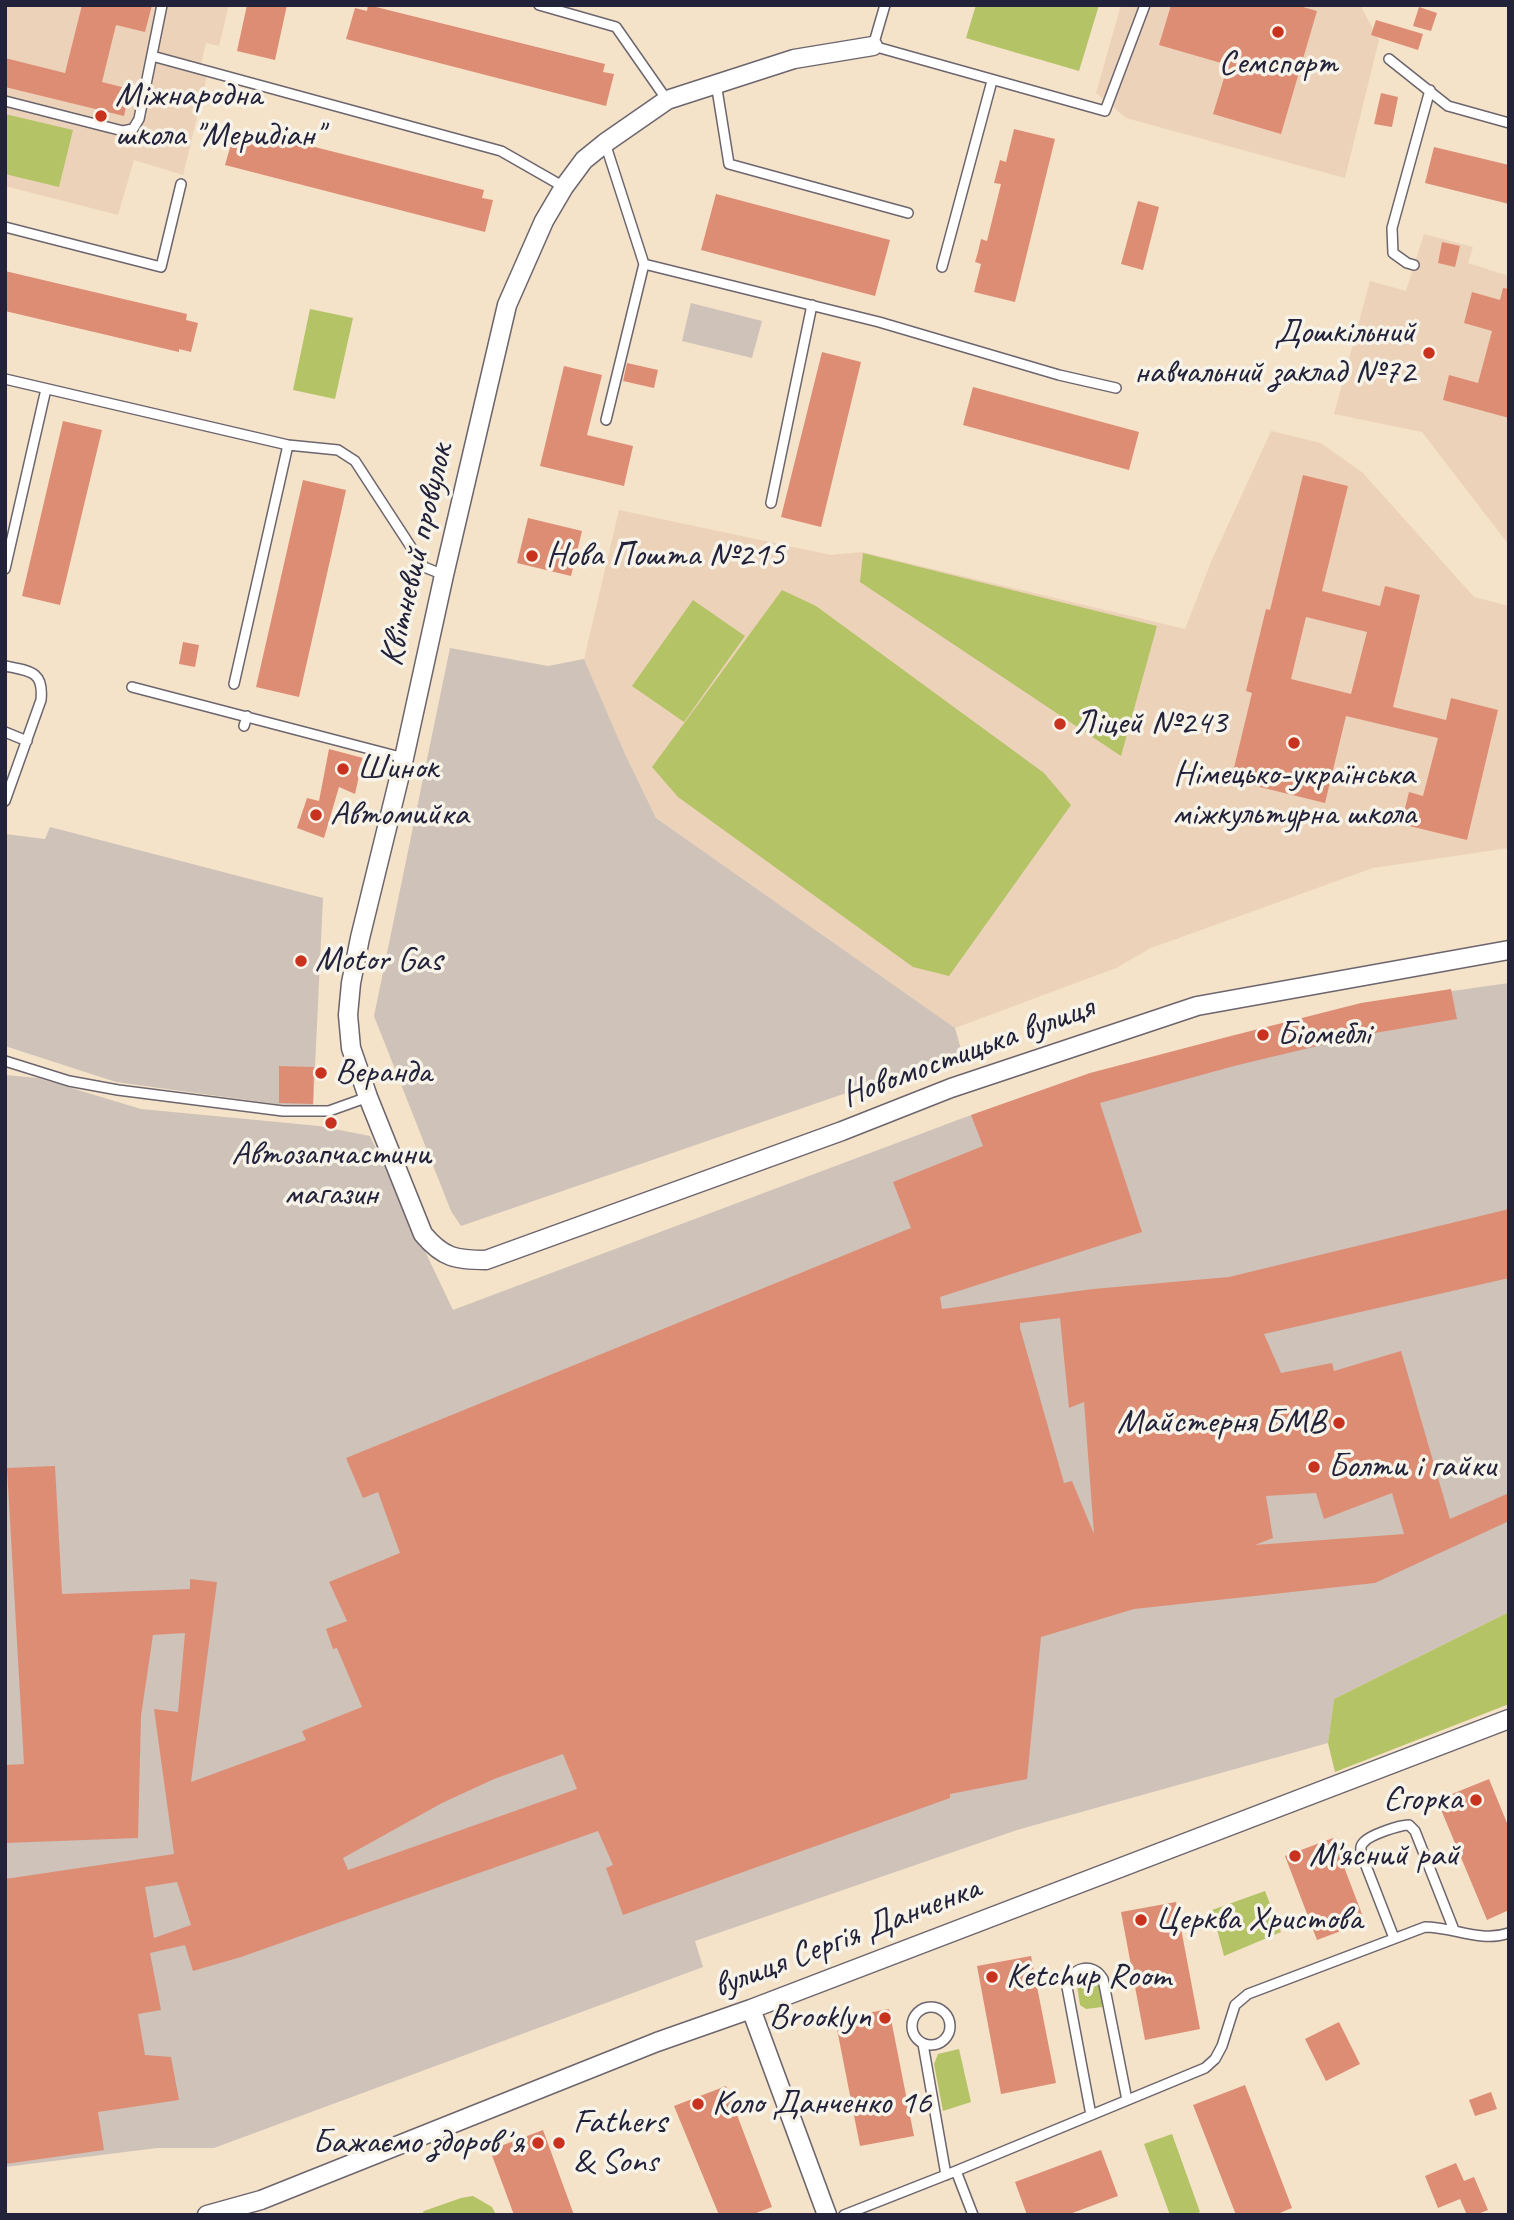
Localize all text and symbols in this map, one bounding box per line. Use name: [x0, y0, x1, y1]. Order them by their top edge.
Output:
marker: Семспорт: [1270, 24, 1286, 40]
place label: Семспорт: [1219, 43, 1337, 85]
place label: Міжнародна школа "Меридіан": [115, 75, 323, 157]
marker: Міжнародна школа "Меридіан": [93, 108, 109, 124]
place label: Дошкільний навчальний заклад №72: [1134, 312, 1415, 394]
marker: Дошкільний навчальний заклад №72: [1421, 345, 1437, 361]
street label: Квітневий провулок: [371, 440, 463, 670]
place label: Нова Пошта №215: [546, 535, 785, 577]
marker: Нова Пошта №215: [524, 548, 540, 564]
place label: Ліцей №243: [1074, 703, 1227, 745]
marker: Ліцей №243: [1052, 716, 1068, 732]
marker: Німецько-українська міжкультурна школа: [1286, 735, 1302, 751]
place label: Шинок: [357, 748, 438, 790]
place label: Німецько-українська міжкультурна школа: [1172, 754, 1416, 836]
marker: Шинок: [335, 761, 351, 777]
place label: Автомийка: [330, 794, 468, 836]
marker: Автомийка: [308, 807, 324, 823]
place label: Motor Gas: [315, 940, 442, 982]
marker: Motor Gas: [293, 953, 309, 969]
street label: Новомостицька вулиця: [836, 987, 1100, 1117]
place label: Біомеблі: [1277, 1014, 1371, 1056]
marker: Біомеблі: [1255, 1027, 1271, 1043]
place label: Веранда: [335, 1052, 431, 1094]
marker: Веранда: [313, 1065, 329, 1081]
marker: Автозапчастини магазин: [323, 1115, 339, 1131]
place label: Автозапчастини магазин: [231, 1134, 431, 1216]
place label: Майстерня БМВ: [1117, 1402, 1325, 1444]
marker: Майстерня БМВ: [1331, 1415, 1347, 1431]
place label: Болти і гайки: [1328, 1446, 1496, 1488]
marker: Болти і гайки: [1306, 1459, 1322, 1475]
place label: Єгорка: [1384, 1779, 1462, 1821]
marker: Єгорка: [1468, 1792, 1484, 1808]
place label: М'ясний рай: [1309, 1835, 1459, 1877]
marker: М'ясний рай: [1287, 1848, 1303, 1864]
street label: вулиця Сергія Данченка: [708, 1868, 986, 2008]
place label: Церква Христова: [1155, 1899, 1362, 1941]
marker: Церква Христова: [1133, 1912, 1149, 1928]
place label: Ketchup Room: [1006, 1956, 1171, 1998]
marker: Ketchup Room: [984, 1969, 1000, 1985]
place label: Brooklyn: [769, 1997, 871, 2039]
marker: Brooklyn: [877, 2010, 893, 2026]
place label: Коло Данченко 16: [712, 2083, 931, 2125]
marker: Коло Данченко 16: [690, 2096, 706, 2112]
place label: Fathers & Sons: [573, 2102, 667, 2184]
place label: Бажаємо здоровʼя: [312, 2122, 524, 2164]
marker: Бажаємо здоровʼя: [530, 2135, 546, 2151]
marker: Fathers & Sons: [551, 2135, 567, 2151]

